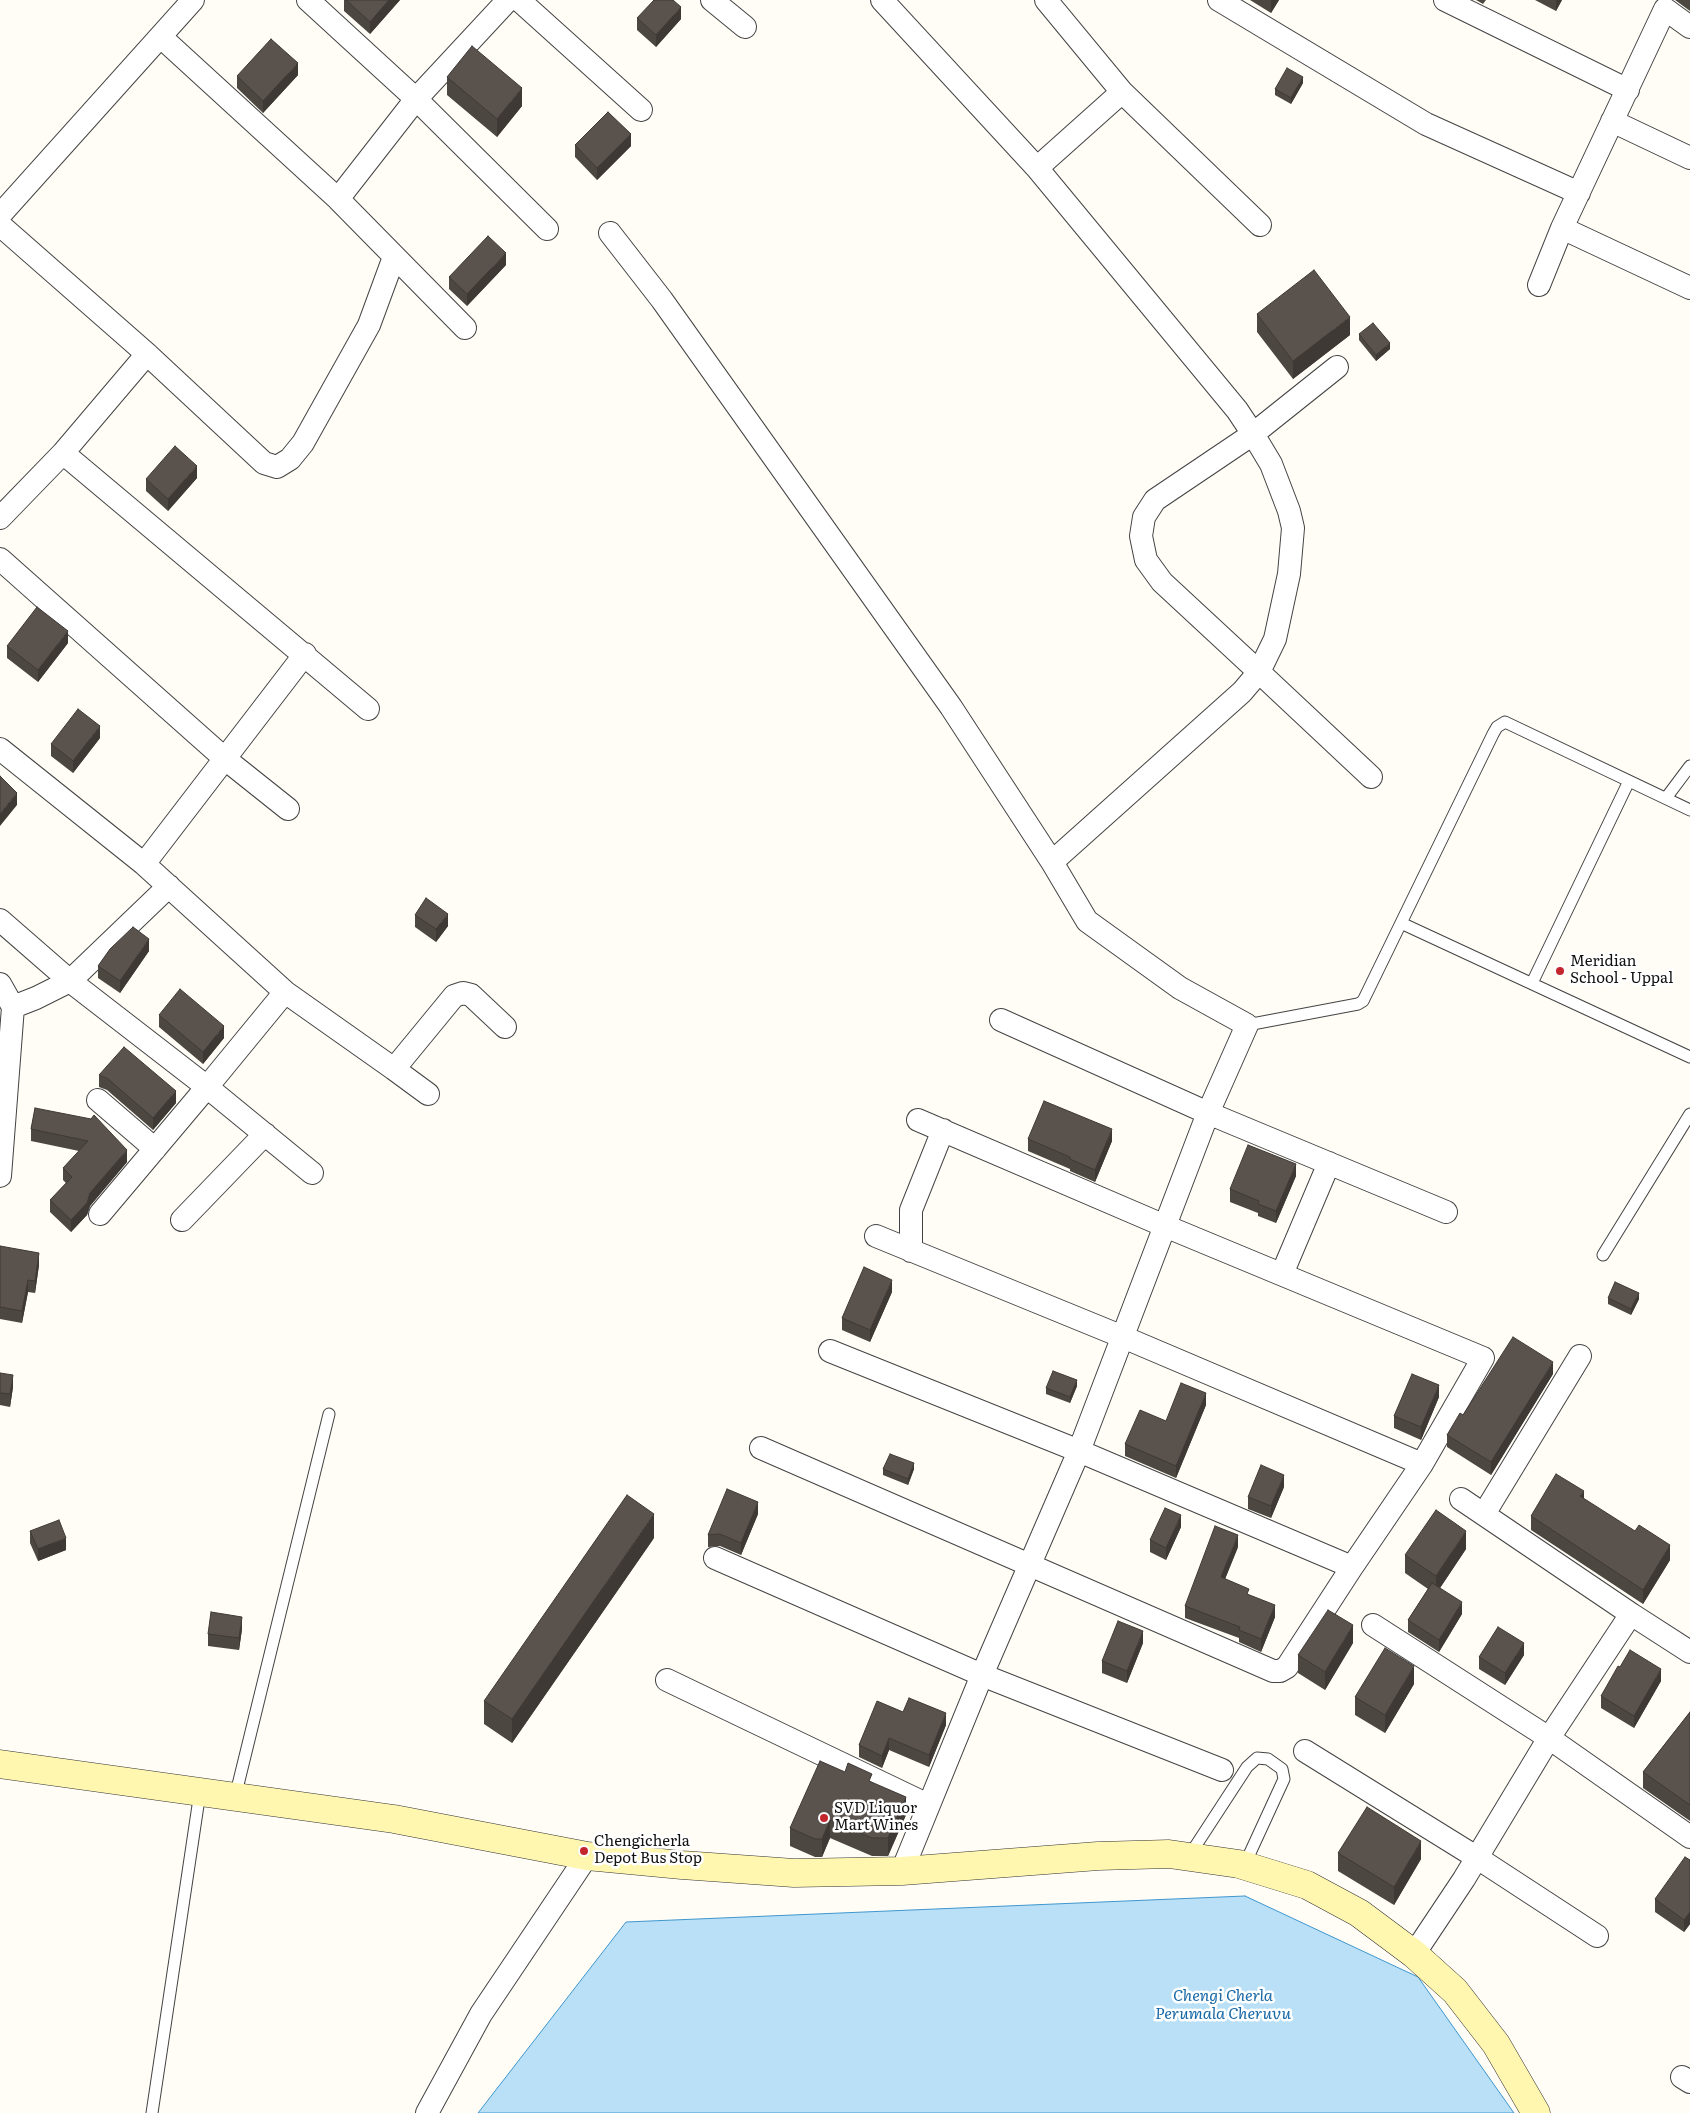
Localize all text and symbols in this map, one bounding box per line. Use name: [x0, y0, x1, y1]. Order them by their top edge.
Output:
place label: Meridian School - Uppal: [1570, 953, 1673, 988]
marker: Meridian School - Uppal: [1554, 965, 1566, 977]
place label: SVD Liquor Mart Wines: [834, 1800, 918, 1835]
marker: SVD Liquor Mart Wines: [818, 1812, 830, 1824]
place label: Chengicherla Depot Bus Stop: [594, 1833, 702, 1868]
marker: Chengicherla Depot Bus Stop: [578, 1845, 590, 1857]
water label: Chengi Cherla Perumala Cheruvu: [1155, 1986, 1291, 2024]

